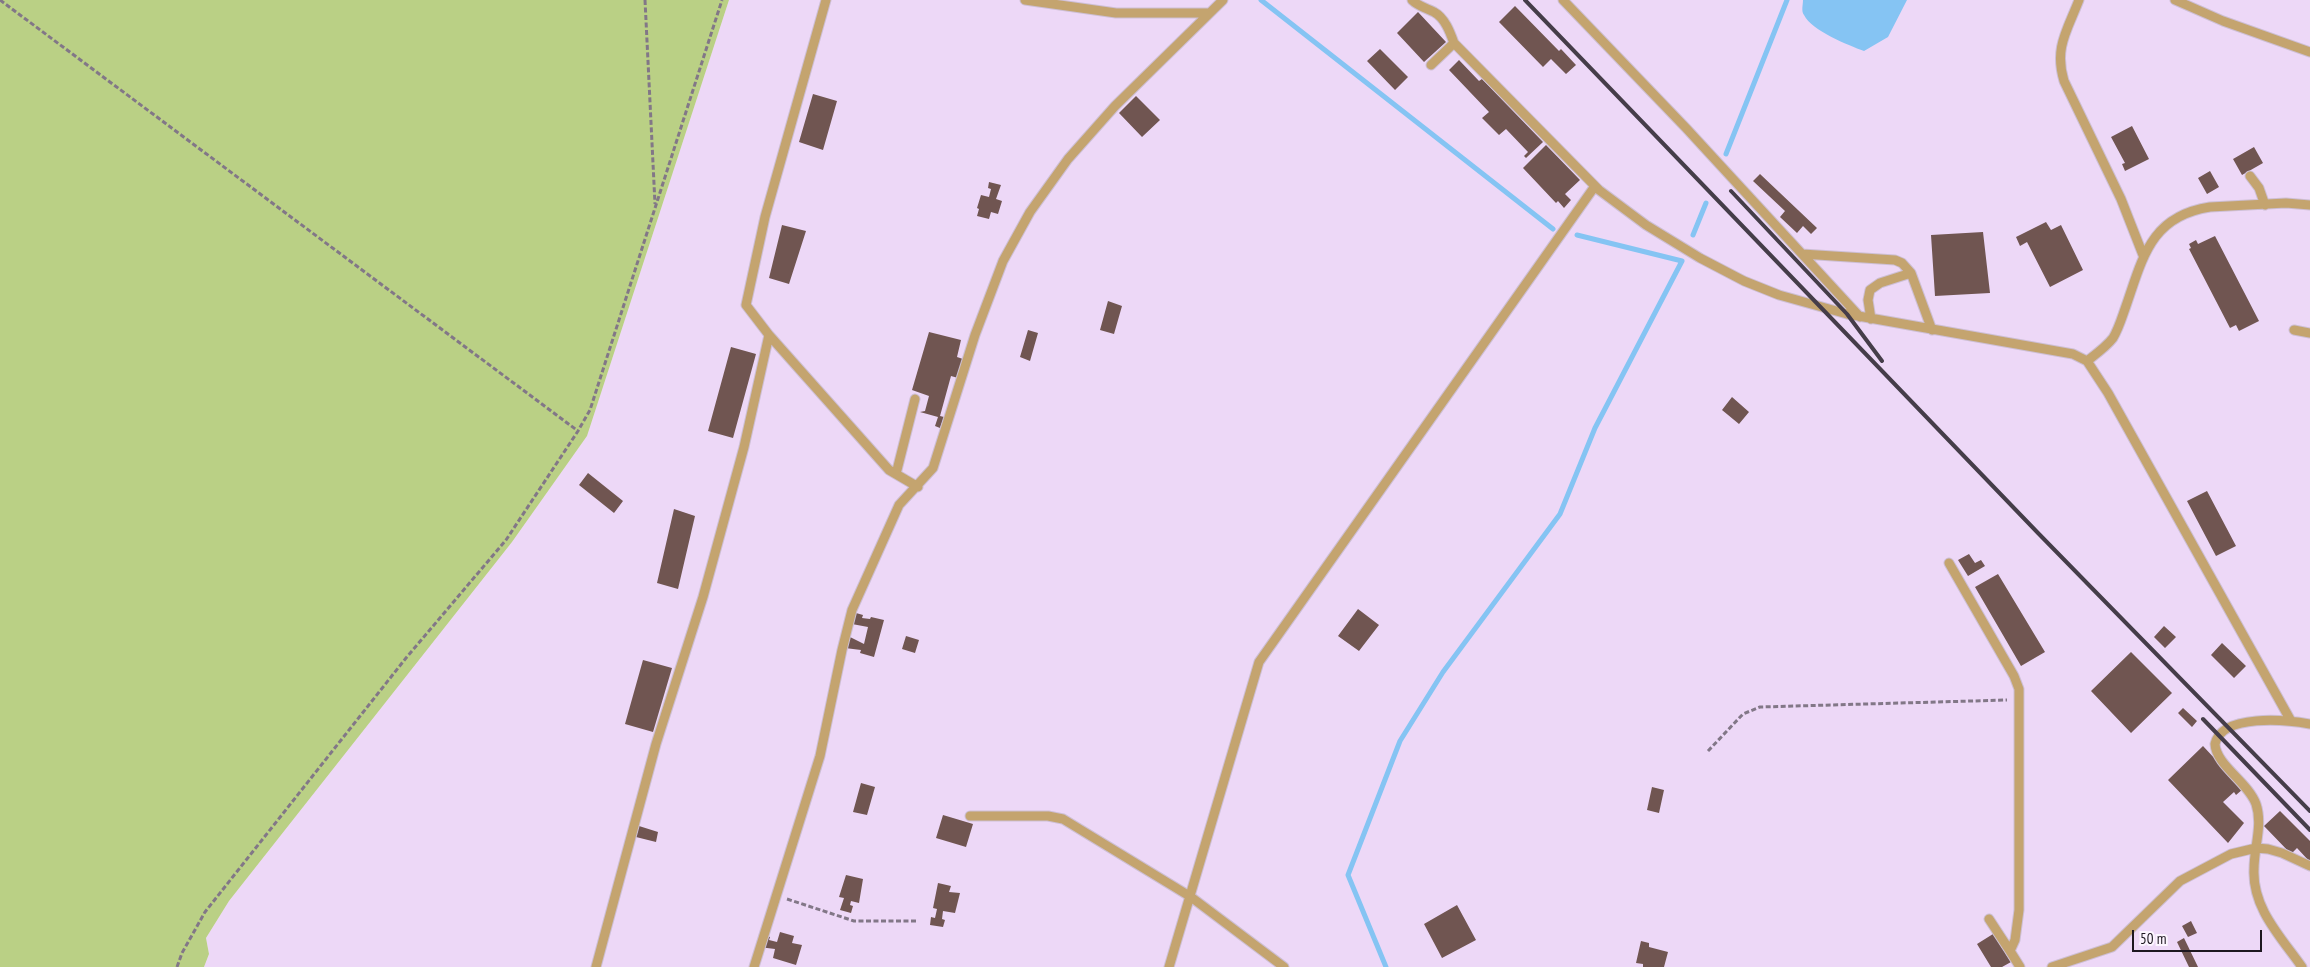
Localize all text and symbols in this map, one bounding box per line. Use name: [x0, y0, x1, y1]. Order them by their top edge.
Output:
scale bar: [2135, 920, 2265, 952]
text: 50 m: [2140, 929, 2166, 948]

